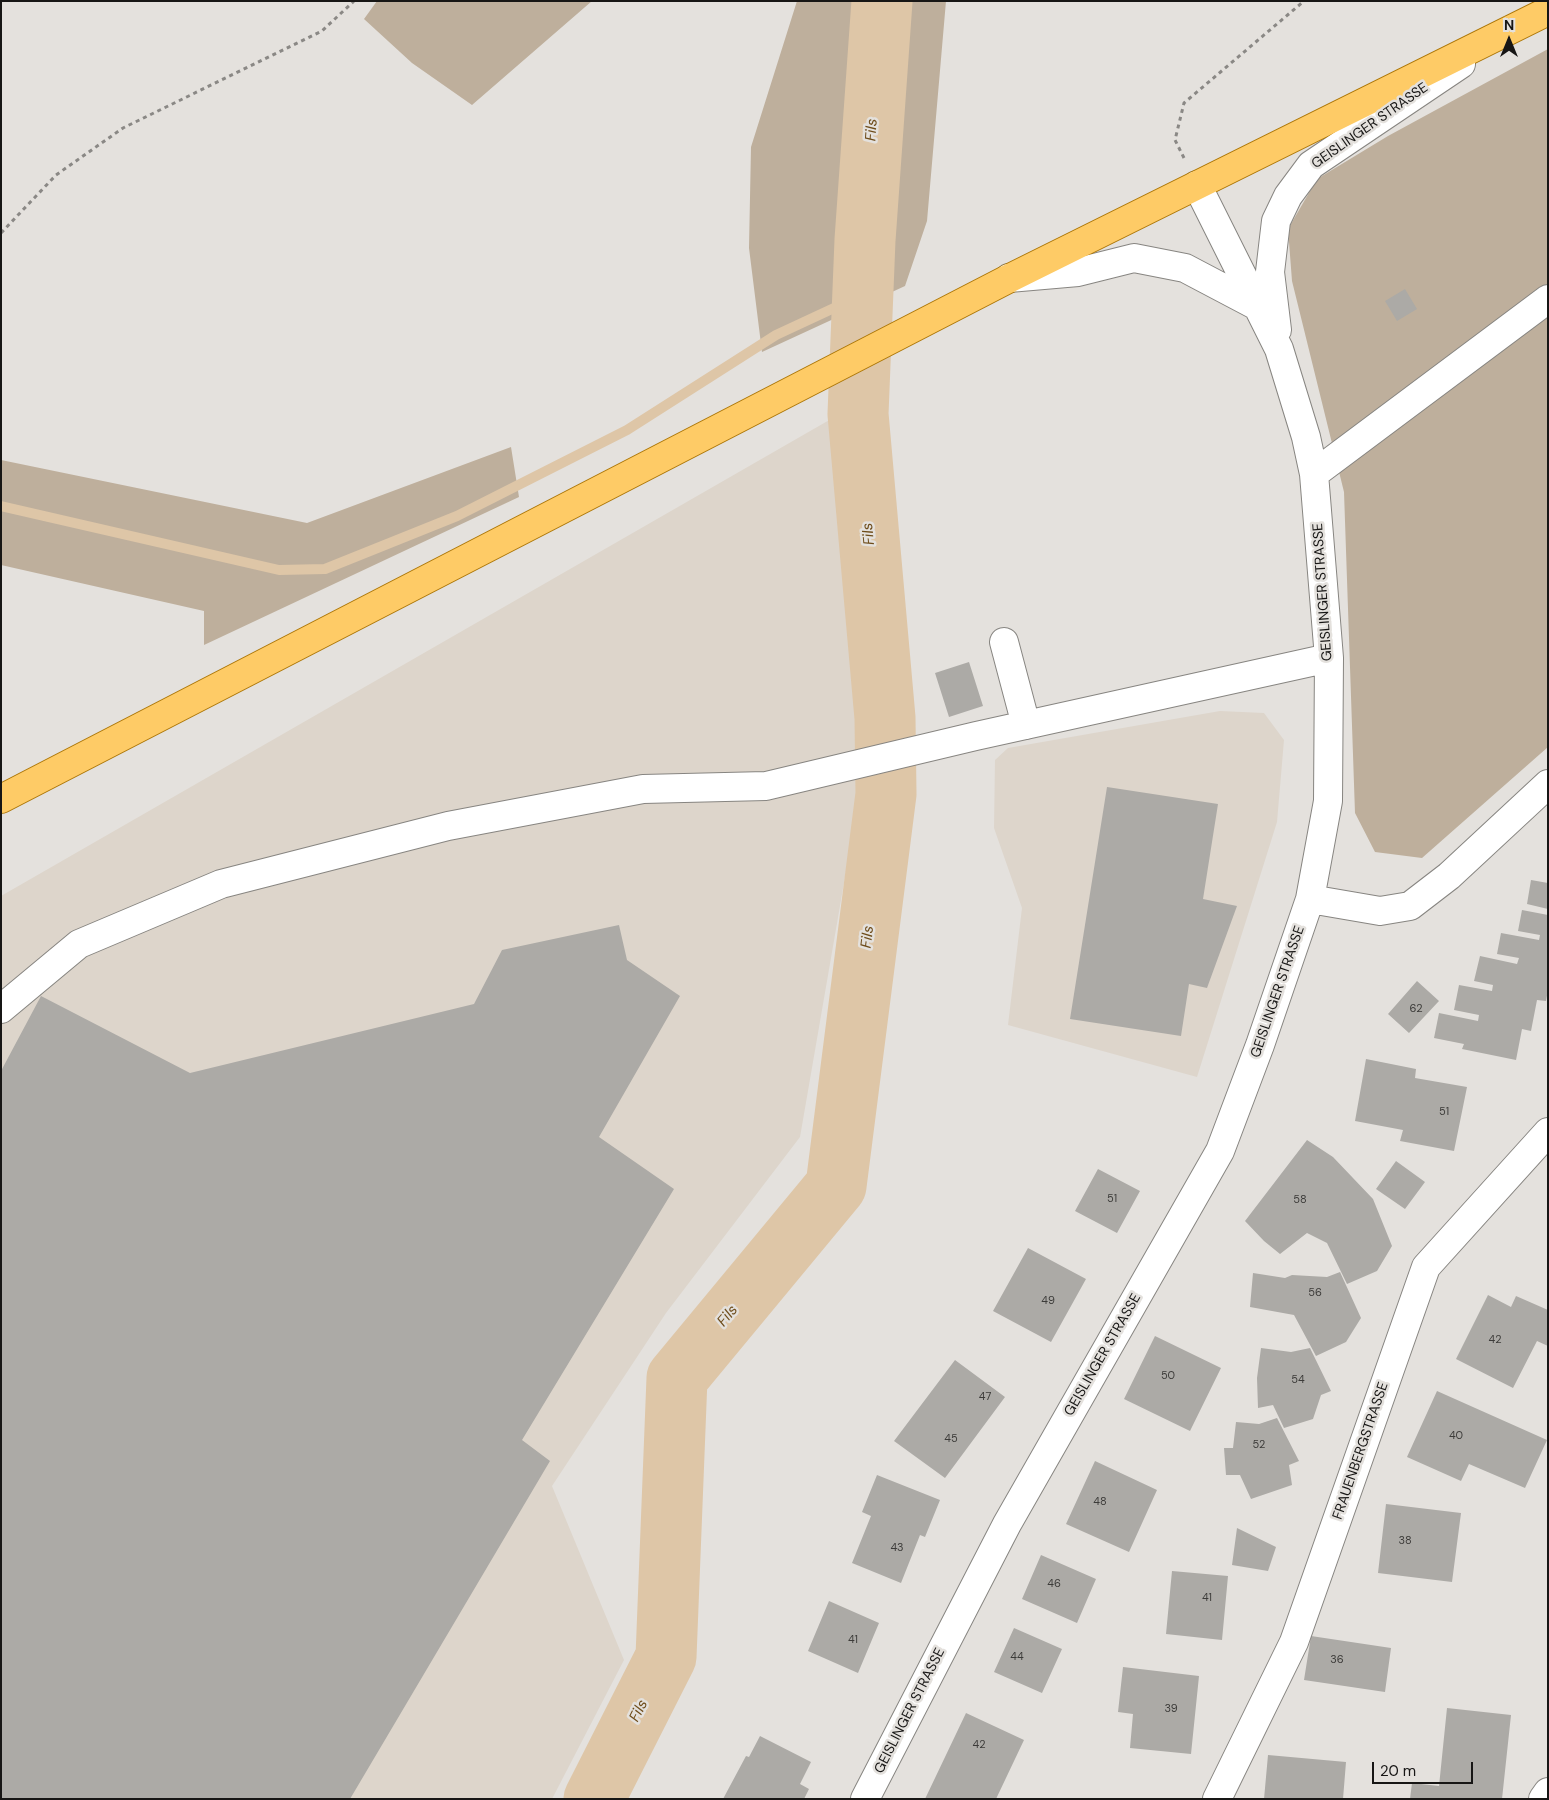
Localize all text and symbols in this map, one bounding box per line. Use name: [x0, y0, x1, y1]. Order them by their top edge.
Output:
north arrow: [1484, 15, 1534, 65]
text: N: [1504, 16, 1514, 34]
street label: GEISLINGER STRASSE: [1309, 79, 1431, 173]
water label: Fils: [862, 118, 882, 142]
water label: Fils: [859, 522, 879, 546]
street label: GEISLINGER STRASSE: [1310, 522, 1336, 662]
street label: GEISLINGER STRASSE: [1248, 924, 1308, 1060]
water label: Fils: [858, 925, 878, 949]
house number: 62: [1410, 1002, 1422, 1016]
house number: 51: [1439, 1105, 1449, 1119]
house number: 51: [1107, 1192, 1117, 1206]
house number: 58: [1293, 1193, 1307, 1207]
house number: 56: [1308, 1286, 1322, 1300]
street label: GEISLINGER STRASSE: [1061, 1291, 1145, 1419]
house number: 49: [1041, 1294, 1055, 1308]
water label: Fils: [714, 1302, 742, 1330]
house number: 42: [1488, 1333, 1502, 1347]
house number: 50: [1161, 1369, 1175, 1383]
house number: 54: [1291, 1373, 1305, 1387]
street label: FRAUENBERGSTRASSE: [1330, 1380, 1392, 1522]
house number: 47: [979, 1390, 991, 1404]
house number: 40: [1449, 1429, 1463, 1443]
house number: 45: [944, 1432, 958, 1446]
house number: 52: [1253, 1438, 1265, 1452]
house number: 48: [1093, 1495, 1107, 1509]
house number: 38: [1398, 1534, 1412, 1548]
house number: 43: [890, 1541, 904, 1555]
house number: 46: [1047, 1577, 1061, 1591]
house number: 41: [1202, 1591, 1212, 1605]
house number: 41: [848, 1633, 858, 1647]
street label: GEISLINGER STRASSE: [871, 1646, 949, 1776]
house number: 44: [1010, 1650, 1024, 1664]
house number: 36: [1330, 1653, 1344, 1667]
water label: Fils: [626, 1697, 652, 1725]
house number: 39: [1164, 1702, 1178, 1716]
house number: 42: [972, 1738, 986, 1752]
scale bar: [1374, 1752, 1475, 1784]
text: 20 m: [1380, 1761, 1416, 1781]

